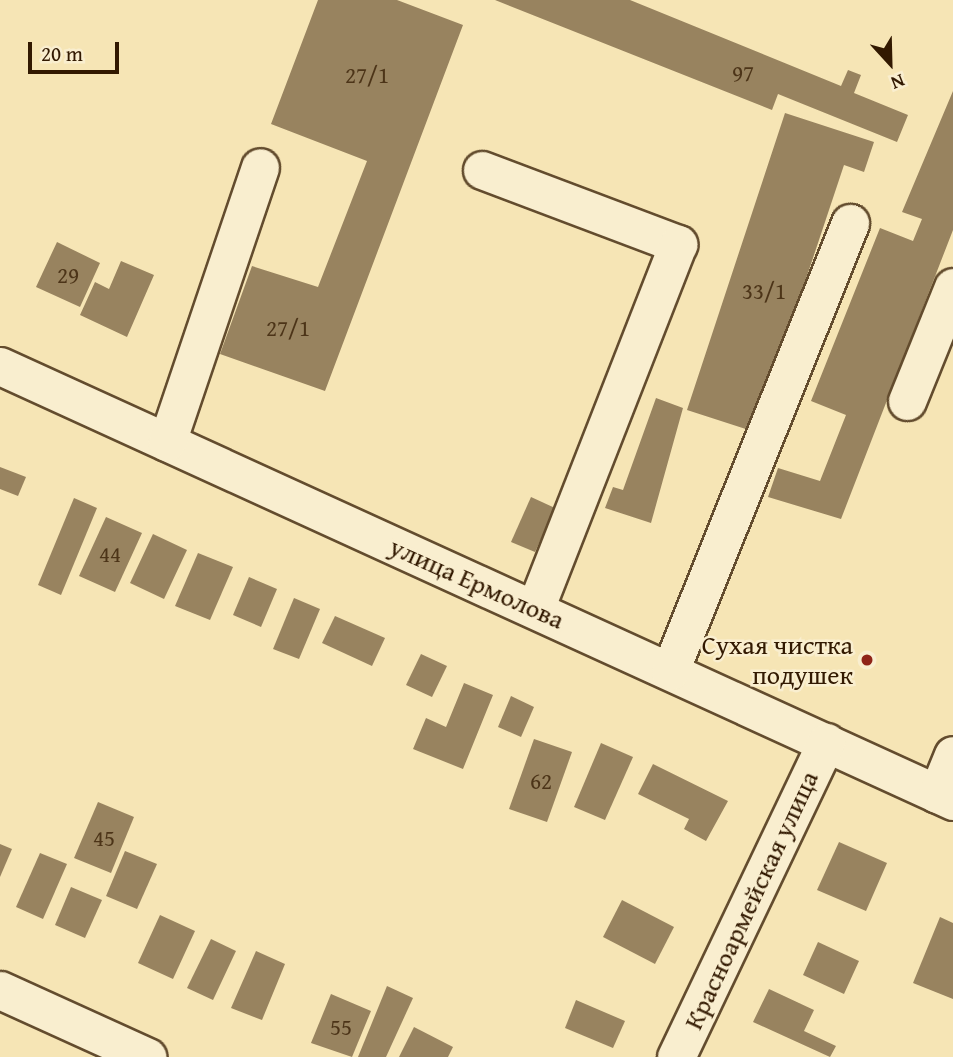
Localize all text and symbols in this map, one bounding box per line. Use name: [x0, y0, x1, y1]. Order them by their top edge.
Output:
scale bar: [32, 28, 122, 72]
north arrow: [855, 28, 925, 98]
text: 20 m: [41, 38, 83, 69]
house number: 97: [732, 59, 754, 87]
house number: 27/1: [345, 61, 389, 89]
text: N: [887, 67, 909, 98]
house number: 29: [57, 261, 79, 289]
house number: 33/1: [742, 277, 786, 305]
house number: 27/1: [266, 314, 310, 342]
street label: улица Ермолова: [385, 531, 569, 635]
house number: 44: [99, 540, 121, 568]
place label: Сухая чистка подушек: [702, 629, 853, 690]
marker: Сухая чистка подушек: [859, 652, 875, 668]
street label: Красноармейская улица: [677, 766, 825, 1034]
house number: 62: [530, 767, 552, 795]
house number: 45: [93, 824, 115, 852]
house number: 55: [330, 1013, 352, 1041]

